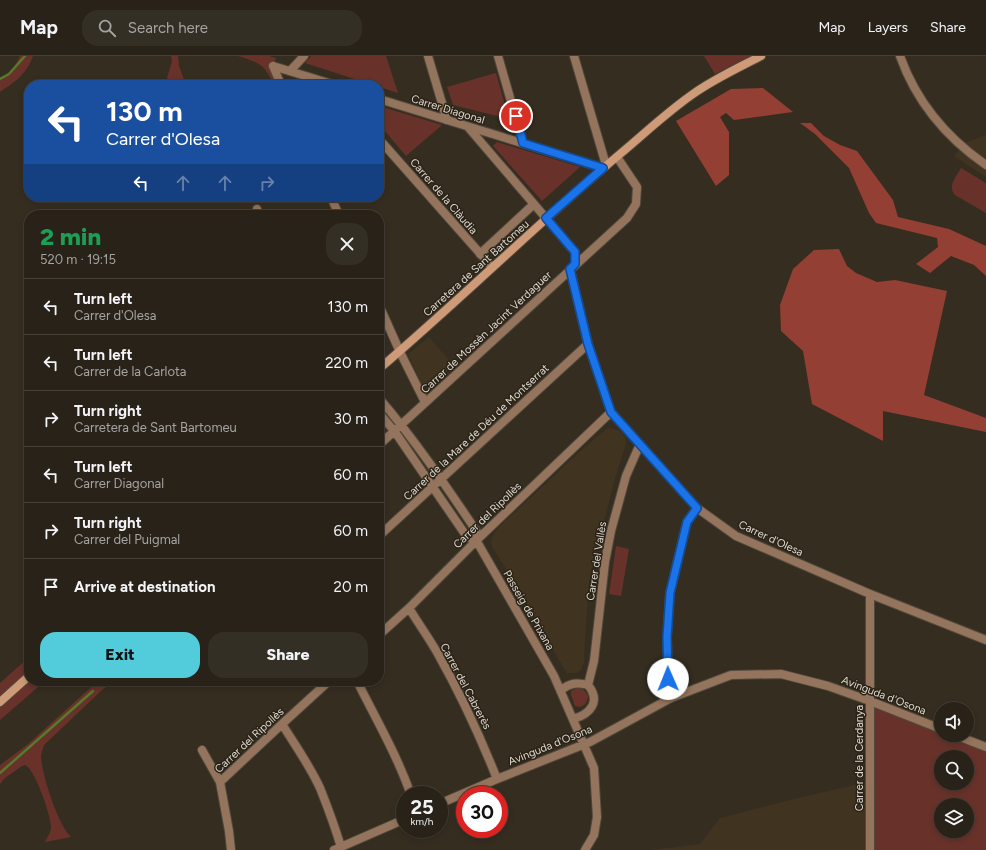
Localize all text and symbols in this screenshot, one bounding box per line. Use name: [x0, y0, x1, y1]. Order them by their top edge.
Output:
search box: [82, 10, 362, 46]
text: Map: [20, 16, 58, 39]
icon: search: [96, 17, 118, 39]
text: Search here: [128, 19, 208, 37]
text: Map: [818, 19, 846, 36]
text: Layers: [868, 19, 908, 36]
text: Share: [930, 19, 966, 36]
street label: Carrer Diagonal: [410, 92, 486, 127]
text: 130 m: [106, 94, 183, 128]
icon: left: [40, 96, 92, 148]
pin: [499, 99, 533, 133]
icon: arrive: [505, 105, 527, 127]
text: Carrer d'Olesa: [106, 128, 220, 150]
street label: Carrer de la Clàudia: [407, 156, 480, 237]
icon: left: [130, 172, 152, 194]
icon: ahead: [172, 172, 194, 194]
icon: ahead: [214, 172, 236, 194]
icon: right: [256, 172, 278, 194]
street label: Carretera de Sant Bartomeu: [421, 217, 532, 319]
text: 2 min: [40, 222, 101, 251]
button: close: [326, 223, 368, 265]
text: 520 m · 19:15: [40, 252, 116, 267]
street label: Carrer de Mossèn Jacint Verdaguer: [418, 268, 554, 396]
text: Turn left: [74, 290, 132, 308]
icon: left: [40, 296, 62, 318]
text: 130 m: [328, 298, 368, 316]
text: Carrer d'Olesa: [74, 308, 156, 323]
text: Turn left: [74, 346, 132, 364]
icon: left: [40, 352, 62, 374]
text: 220 m: [325, 354, 368, 372]
street label: Carrer de la Mare de Déu de Montserrat: [401, 362, 552, 503]
text: Carrer de la Carlota: [74, 364, 186, 379]
text: Turn right: [74, 402, 142, 420]
icon: right: [40, 408, 62, 430]
text: 30 m: [334, 410, 368, 428]
text: Carretera de Sant Bartomeu: [74, 420, 237, 435]
text: Turn left: [74, 458, 132, 476]
icon: left: [40, 464, 62, 486]
text: 60 m: [333, 466, 368, 484]
text: Carrer Diagonal: [74, 476, 164, 491]
street label: Carrer del Ripollès: [451, 480, 524, 551]
text: Turn right: [74, 514, 142, 532]
street label: Carrer d'Olesa: [736, 518, 805, 559]
icon: right: [40, 520, 62, 542]
street label: Carrer del Vallès: [584, 521, 609, 602]
text: 60 m: [333, 522, 368, 540]
text: Carrer del Puigmal: [74, 532, 180, 547]
street label: Passeig de Prixana: [500, 568, 557, 653]
icon: arrive: [40, 576, 62, 598]
text: Arrive at destination: [74, 578, 215, 596]
text: 20 m: [334, 578, 368, 596]
button: Exit: [40, 632, 200, 678]
button: Share: [208, 632, 368, 678]
street label: Carrer del Cabrerès: [437, 641, 494, 731]
position arrow: [647, 658, 689, 700]
street label: Avinguda d'Osona: [840, 673, 928, 718]
map controls: [934, 702, 974, 838]
button: sound: [934, 702, 974, 742]
street label: Carrer del Ripollès: [212, 705, 286, 776]
street label: Carrer de la Cerdanya: [853, 705, 866, 811]
street label: Avinguda d'Osona: [506, 723, 594, 768]
button: search: [934, 750, 974, 790]
speed limit sign: 30: [456, 786, 508, 838]
text: 25: [410, 795, 434, 819]
button: layers: [934, 798, 974, 838]
text: km/h: [411, 815, 433, 828]

